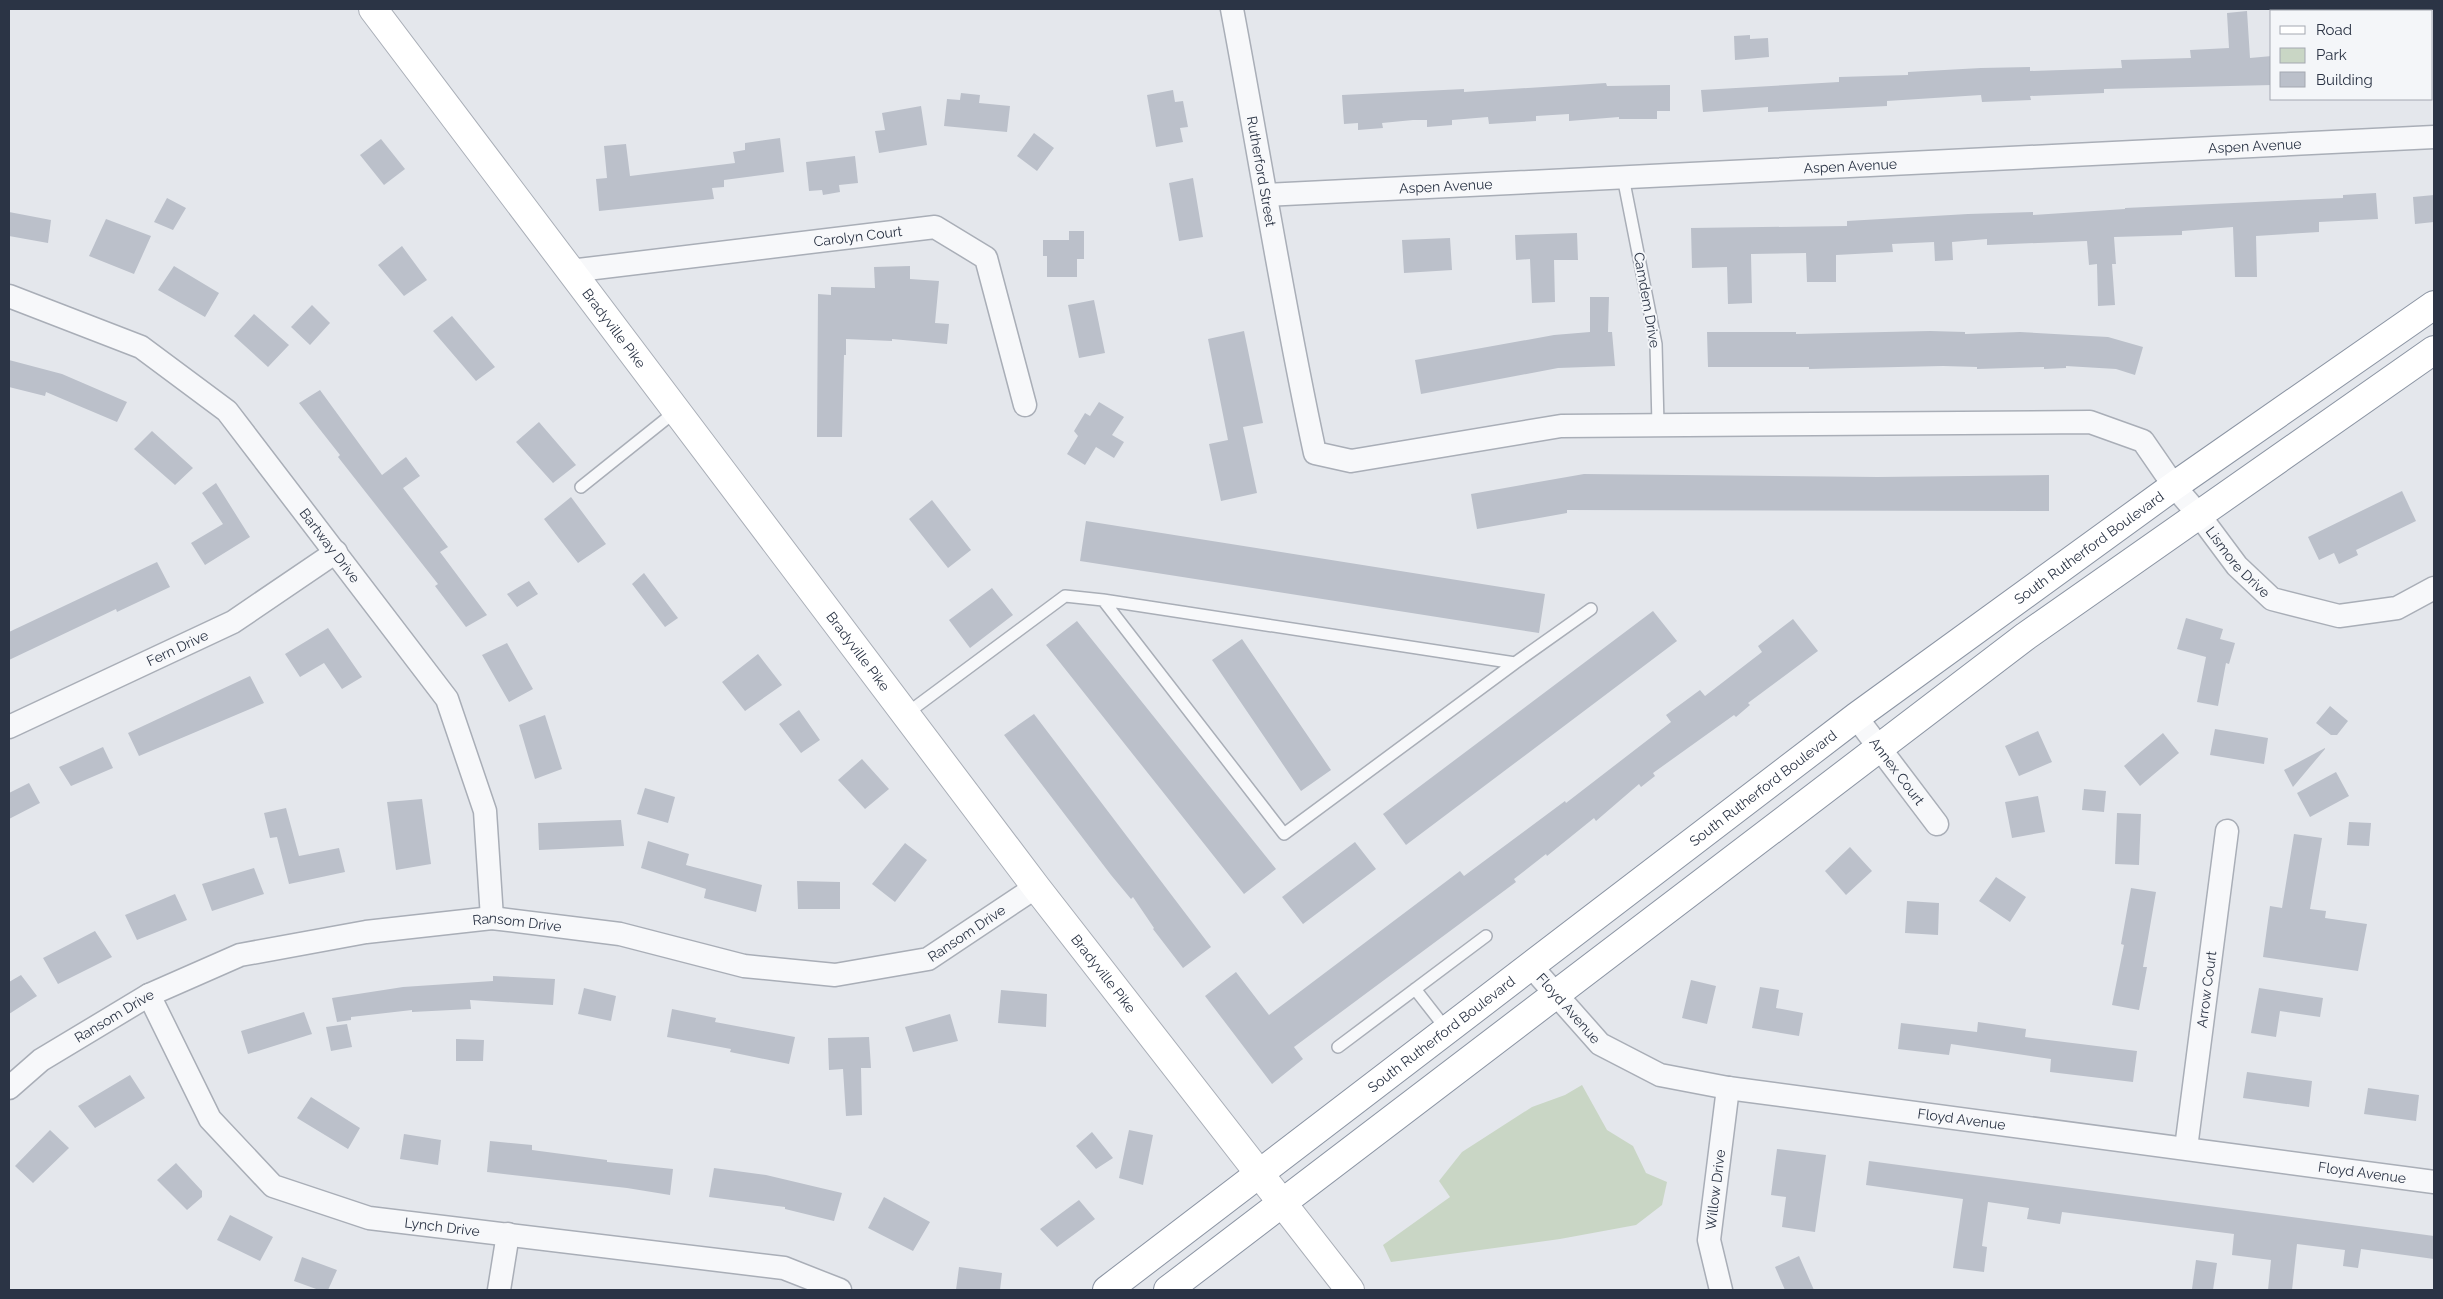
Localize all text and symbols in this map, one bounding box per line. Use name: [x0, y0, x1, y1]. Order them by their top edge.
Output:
legend: [2270, 10, 2433, 100]
text: Road: [2316, 21, 2352, 39]
text: Park: [2316, 46, 2347, 64]
text: Building: [2316, 71, 2373, 89]
street label: Rutherford Street: [1244, 115, 1279, 228]
street label: Aspen Avenue: [2208, 136, 2302, 156]
street label: Aspen Avenue: [1803, 156, 1897, 176]
street label: Aspen Avenue: [1399, 176, 1493, 196]
street label: Carolyn Court: [813, 223, 903, 250]
street label: Camdem Drive: [1631, 251, 1663, 349]
street label: Bradyville Pike: [579, 285, 649, 371]
street label: South Rutherford Boulevard: [2011, 488, 2167, 607]
street label: Bartway Drive: [296, 505, 363, 586]
street label: Lismore Drive: [2203, 524, 2273, 601]
street label: Bradyville Pike: [823, 609, 893, 694]
street label: Fern Drive: [144, 627, 211, 669]
street label: South Rutherford Boulevard: [1686, 727, 1840, 849]
street label: Annex Court: [1866, 734, 1928, 808]
street label: Ransom Drive: [925, 902, 1008, 965]
street label: Ransom Drive: [471, 910, 563, 935]
street label: Bradyville Pike: [1068, 931, 1139, 1016]
street label: Arrow Court: [2194, 949, 2219, 1029]
street label: Floyd Avenue: [1533, 970, 1604, 1047]
street label: South Rutherford Boulevard: [1365, 973, 1518, 1096]
street label: Ransom Drive: [72, 986, 156, 1046]
street label: Floyd Avenue: [1917, 1105, 2007, 1133]
street label: Willow Drive: [1702, 1148, 1728, 1231]
street label: Floyd Avenue: [2317, 1159, 2407, 1186]
street label: Lynch Drive: [404, 1214, 481, 1239]

